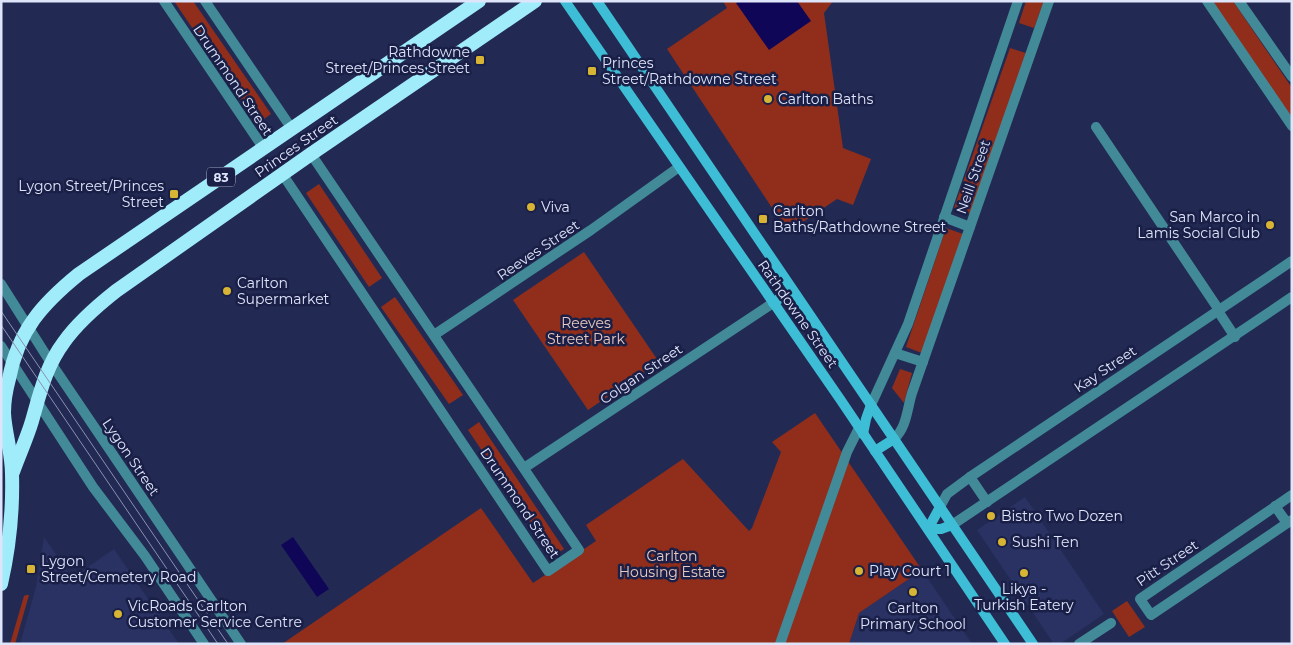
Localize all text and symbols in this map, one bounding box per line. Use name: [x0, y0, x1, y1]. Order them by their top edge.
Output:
street label: Drummond Street: [189, 21, 277, 139]
place label: Rathdowne Street/Princes Street: [325, 43, 470, 77]
marker: Rathdowne Street/Princes Street: [474, 54, 486, 66]
place label: Princes Street/Rathdowne Street: [602, 54, 777, 88]
marker: Princes Street/Rathdowne Street: [586, 65, 598, 77]
place label: Carlton Baths: [778, 90, 874, 108]
marker: Carlton Baths: [762, 93, 774, 105]
street label: Princes Street: [251, 110, 341, 181]
street label: Neill Street: [952, 137, 994, 216]
road number: 83: [207, 168, 235, 186]
place label: Lygon Street/Princes Street: [18, 177, 164, 211]
marker: Lygon Street/Princes Street: [168, 188, 180, 200]
place label: Viva: [541, 198, 570, 216]
marker: Viva: [525, 201, 537, 213]
place label: Carlton Baths/Rathdowne Street: [773, 202, 947, 236]
place label: San Marco in Lamis Social Club: [1137, 208, 1260, 242]
marker: Carlton Baths/Rathdowne Street: [757, 213, 769, 225]
street label: Reeves Street: [493, 216, 583, 284]
marker: San Marco in Lamis Social Club: [1264, 219, 1276, 231]
street label: Rathdowne Street: [754, 257, 842, 372]
place label: Carlton Supermarket: [237, 274, 330, 308]
marker: Carlton Supermarket: [221, 285, 233, 297]
park label: Reeves Street Park: [547, 314, 626, 348]
street label: Colgan Street: [596, 340, 686, 408]
street label: Kay Street: [1070, 341, 1140, 396]
street label: Lygon Street: [99, 415, 164, 499]
street label: Drummond Street: [476, 444, 564, 562]
place label: Bistro Two Dozen: [1001, 507, 1123, 525]
marker: Bistro Two Dozen: [985, 510, 997, 522]
place label: Sushi Ten: [1012, 533, 1079, 551]
marker: Sushi Ten: [996, 536, 1008, 548]
street label: Pitt Street: [1133, 536, 1202, 590]
park label: Carlton Housing Estate: [619, 547, 725, 581]
place label: Lygon Street/Cemetery Road: [41, 552, 196, 586]
place label: Play Court 1: [869, 562, 950, 580]
marker: Lygon Street/Cemetery Road: [25, 563, 37, 575]
marker: Play Court 1: [853, 565, 865, 577]
marker: Likya - Turkish Eatery: [1018, 567, 1030, 579]
place label: Likya - Turkish Eatery: [974, 580, 1074, 614]
marker: Carlton Primary School: [907, 586, 919, 598]
place label: VicRoads Carlton Customer Service Centre: [128, 597, 302, 631]
place label: Carlton Primary School: [860, 599, 966, 633]
marker: VicRoads Carlton Customer Service Centre: [112, 608, 124, 620]

